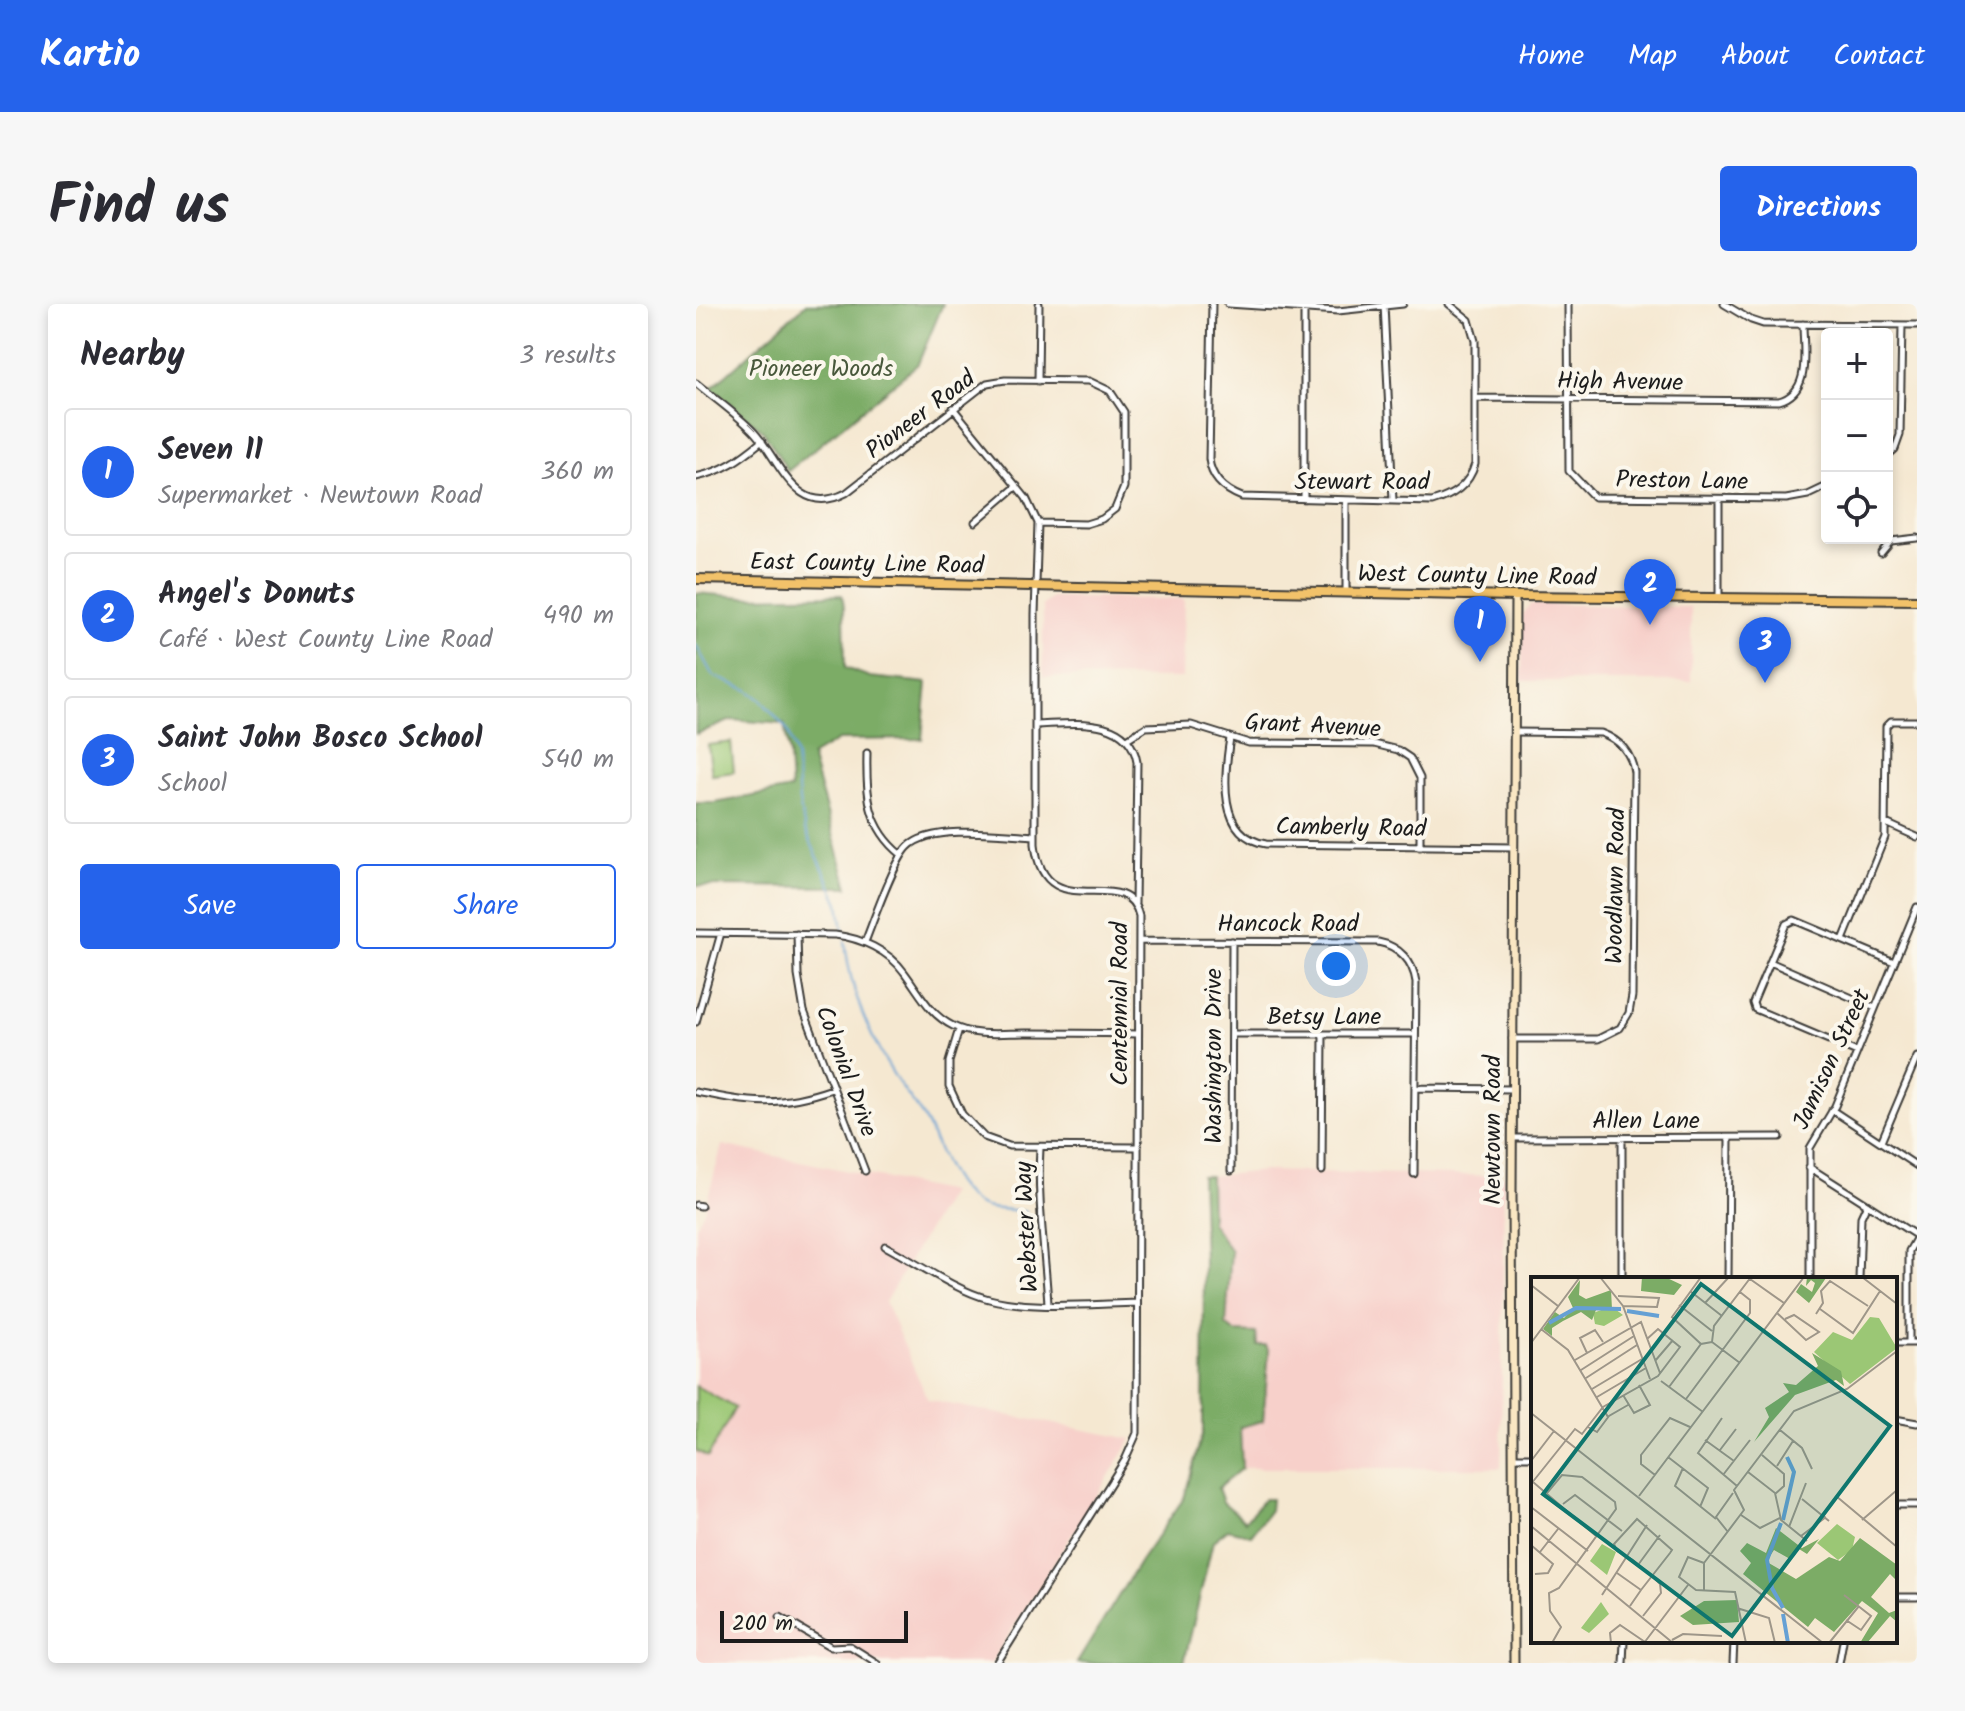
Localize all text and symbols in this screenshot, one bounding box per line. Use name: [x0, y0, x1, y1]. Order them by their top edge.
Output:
text: Kartio: [40, 26, 140, 86]
text: Home: [1518, 34, 1584, 79]
text: Map: [1628, 34, 1677, 79]
text: About: [1721, 34, 1789, 79]
text: Contact: [1833, 34, 1925, 79]
text: Find us: [48, 163, 229, 253]
button: Directions: [1720, 166, 1917, 251]
map controls: [1821, 328, 1893, 544]
button: +: [1821, 328, 1893, 400]
text: Nearby: [80, 329, 185, 383]
text: 3 results: [519, 335, 616, 377]
park label: Pioneer Woods: [749, 350, 893, 389]
street label: Pioneer Road: [857, 360, 985, 470]
street label: High Avenue: [1556, 362, 1684, 403]
button: −: [1821, 400, 1893, 472]
text: Seven 11: [158, 427, 263, 475]
text: 1: [104, 451, 112, 493]
text: 360 m: [541, 451, 614, 493]
street label: Preston Lane: [1615, 461, 1749, 502]
street label: Stewart Road: [1294, 463, 1431, 502]
button: locate: [1821, 472, 1893, 544]
text: Supermarket · Newtown Road: [158, 475, 482, 517]
street label: East County Line Road: [749, 543, 985, 586]
street label: West County Line Road: [1357, 555, 1598, 598]
pin: 2: [1624, 559, 1676, 625]
text: Angel's Donuts: [158, 571, 355, 619]
text: 2: [100, 595, 116, 637]
text: 490 m: [543, 595, 614, 637]
pin: 1: [1454, 596, 1506, 662]
pin: 3: [1739, 617, 1791, 683]
text: Café · West County Line Road: [158, 619, 492, 661]
street label: Grant Avenue: [1244, 703, 1382, 750]
text: Saint John Bosco School: [158, 715, 482, 763]
text: 3: [101, 739, 115, 781]
text: 540 m: [542, 739, 614, 781]
text: School: [158, 763, 227, 805]
street label: Woodlawn Road: [1596, 807, 1637, 965]
street label: Camberly Road: [1275, 808, 1428, 849]
button: Save: [80, 864, 340, 949]
button: Share: [356, 864, 616, 949]
street label: Hancock Road: [1217, 905, 1360, 944]
street label: Centennial Road: [1101, 921, 1140, 1086]
your location: [1316, 946, 1356, 986]
street label: Washington Drive: [1195, 968, 1234, 1144]
street label: Jamison Street: [1783, 982, 1882, 1137]
street label: Betsy Lane: [1267, 998, 1381, 1037]
street label: Colonial Drive: [804, 1000, 887, 1143]
street label: Newtown Road: [1474, 1054, 1513, 1205]
street label: Allen Lane: [1592, 1102, 1700, 1141]
street label: Webster Way: [1005, 1160, 1050, 1294]
inset map: [1531, 1277, 1897, 1643]
scale bar: [720, 1607, 908, 1643]
text: 200 m: [732, 1607, 793, 1642]

